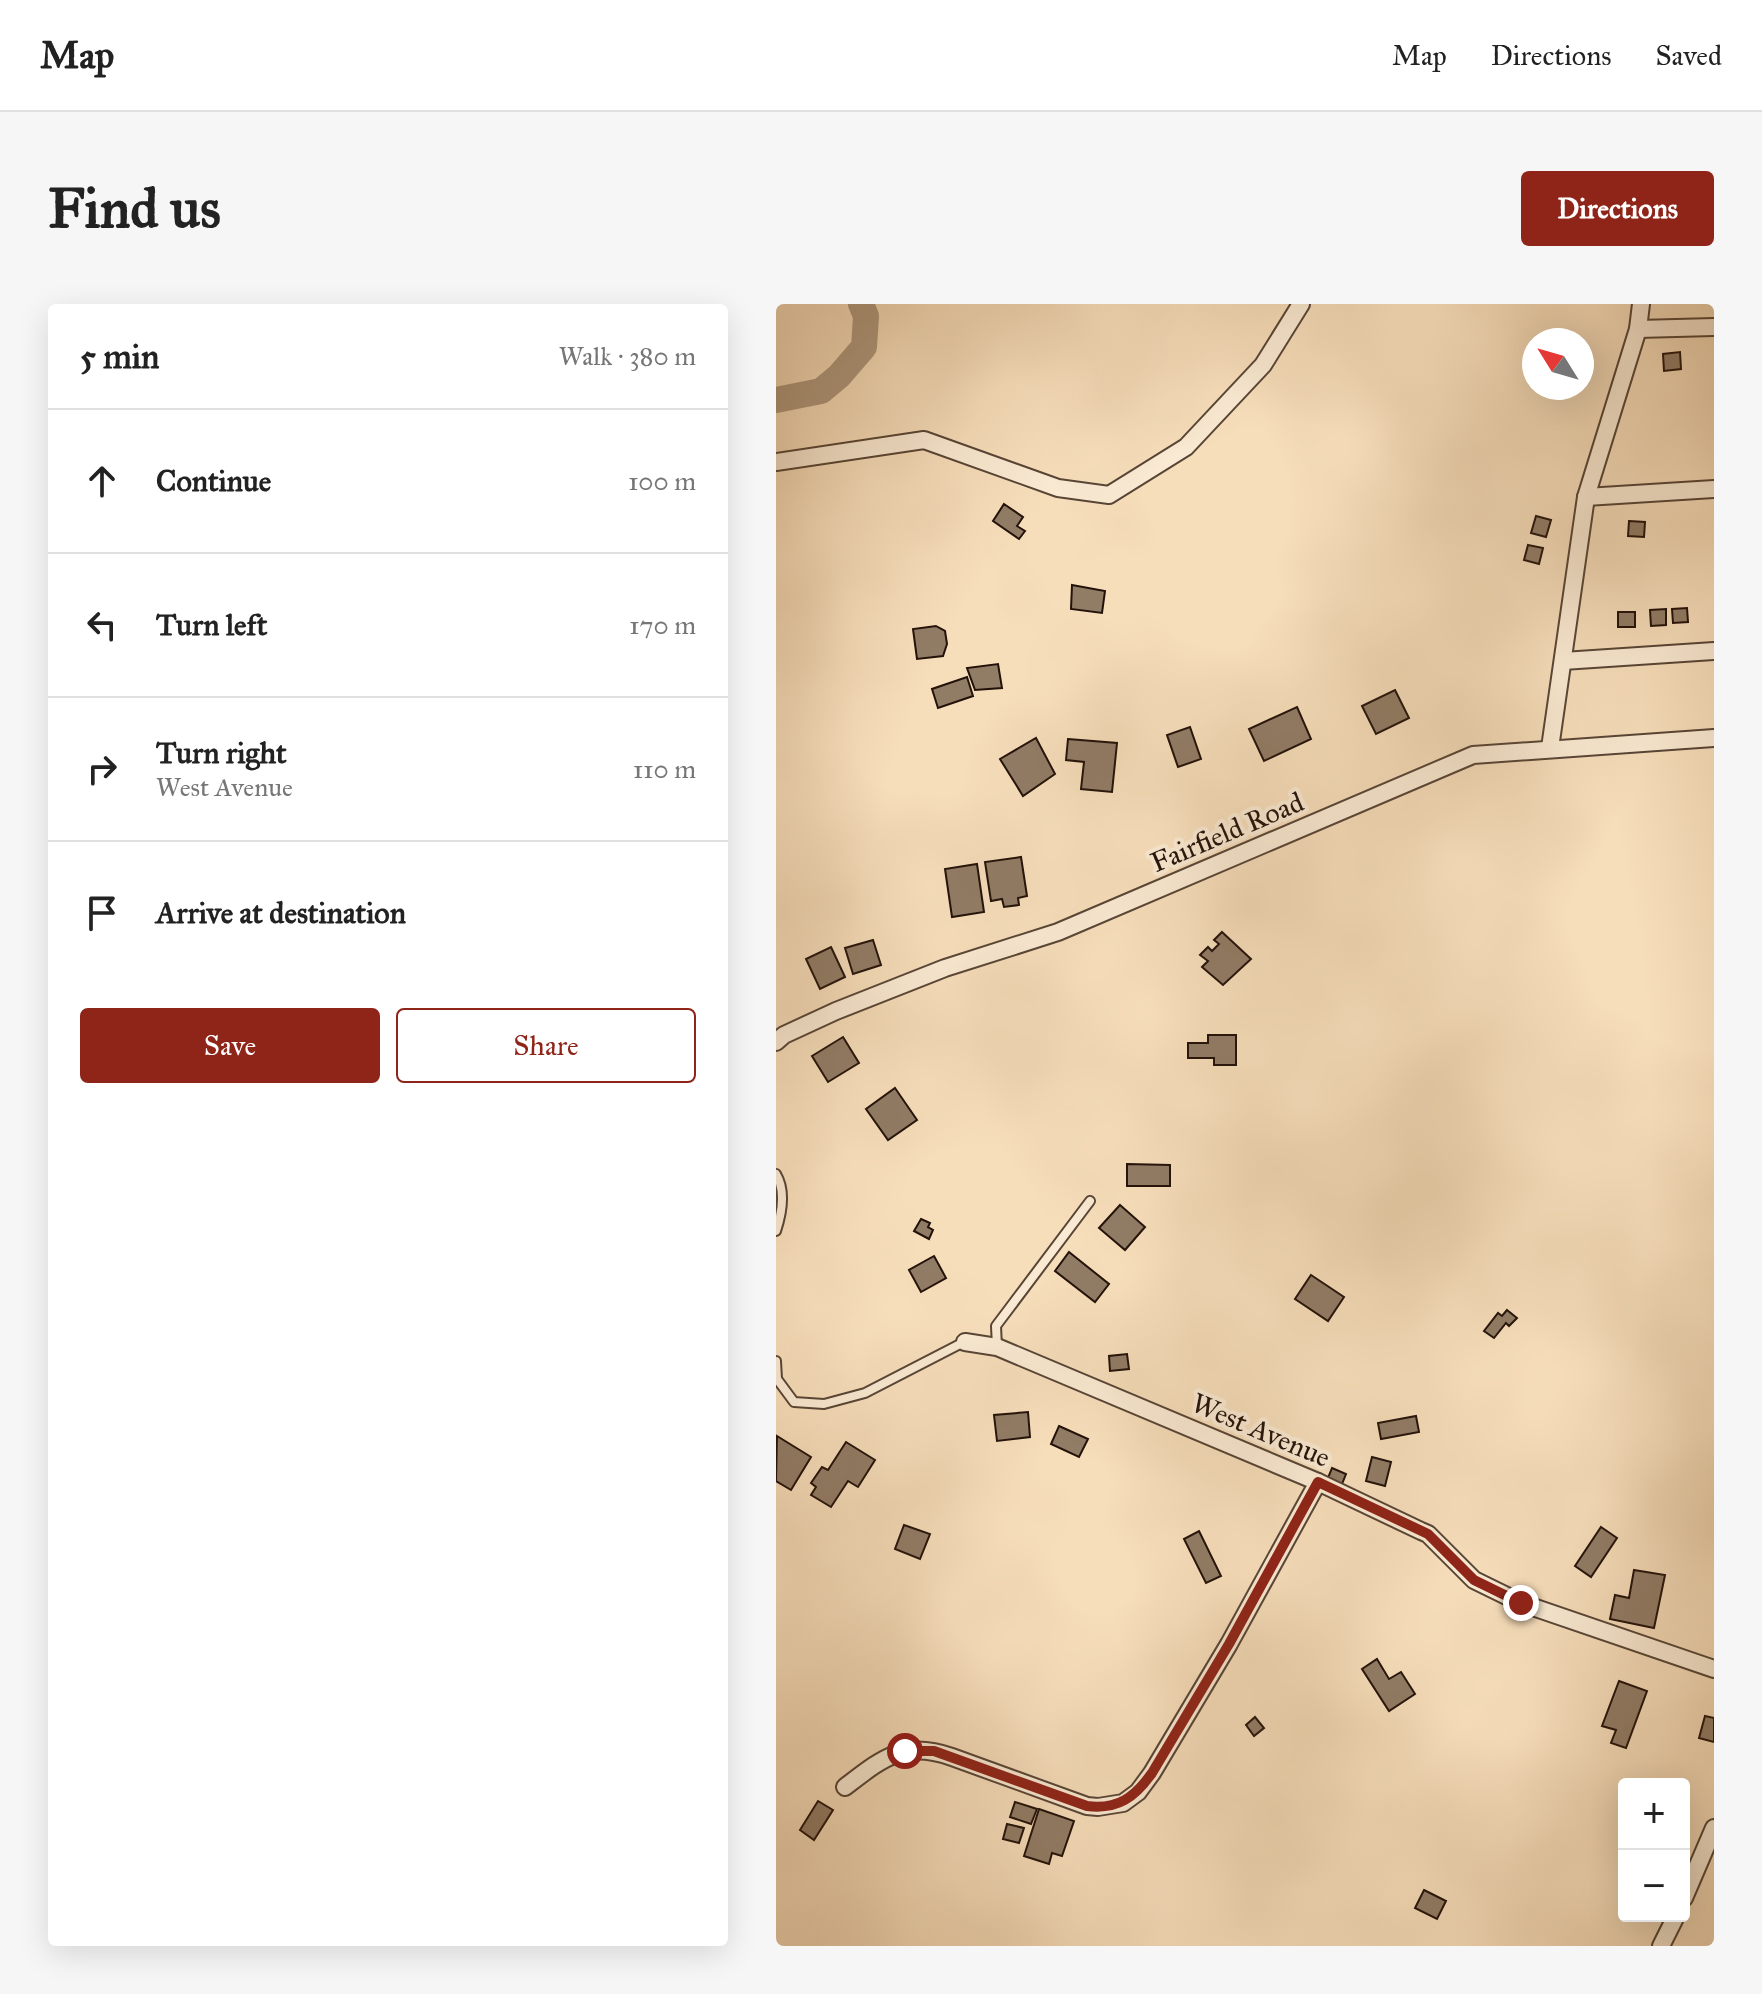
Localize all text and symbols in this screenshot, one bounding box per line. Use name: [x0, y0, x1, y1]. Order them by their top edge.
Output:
text: Map: [40, 32, 114, 78]
text: Map: [1392, 38, 1447, 73]
text: Directions: [1491, 38, 1612, 73]
text: Saved: [1656, 38, 1722, 73]
button: Directions: [1521, 171, 1714, 246]
text: Find us: [48, 174, 221, 242]
north arrow: [1522, 328, 1594, 400]
text: 5 min: [80, 336, 159, 377]
text: Walk · 380 m: [559, 340, 696, 372]
icon: ahead: [80, 459, 124, 503]
text: Continue: [156, 463, 271, 499]
text: 100 m: [628, 465, 696, 497]
icon: left: [80, 603, 124, 647]
text: Turn left: [156, 607, 267, 643]
text: 170 m: [629, 609, 696, 641]
text: Turn right: [156, 735, 287, 771]
icon: right: [80, 747, 124, 791]
text: 110 m: [633, 753, 696, 785]
text: West Avenue: [156, 771, 293, 803]
street label: Fairfield Road: [1145, 784, 1309, 880]
icon: arrive: [80, 891, 124, 935]
text: Arrive at destination: [156, 895, 406, 931]
button: Save: [80, 1008, 380, 1083]
button: Share: [396, 1008, 696, 1083]
street label: West Avenue: [1186, 1385, 1336, 1475]
route end: [1503, 1585, 1539, 1621]
route start: [887, 1733, 923, 1769]
map controls: [1618, 1778, 1690, 1922]
button: +: [1618, 1778, 1690, 1850]
button: −: [1618, 1850, 1690, 1922]

